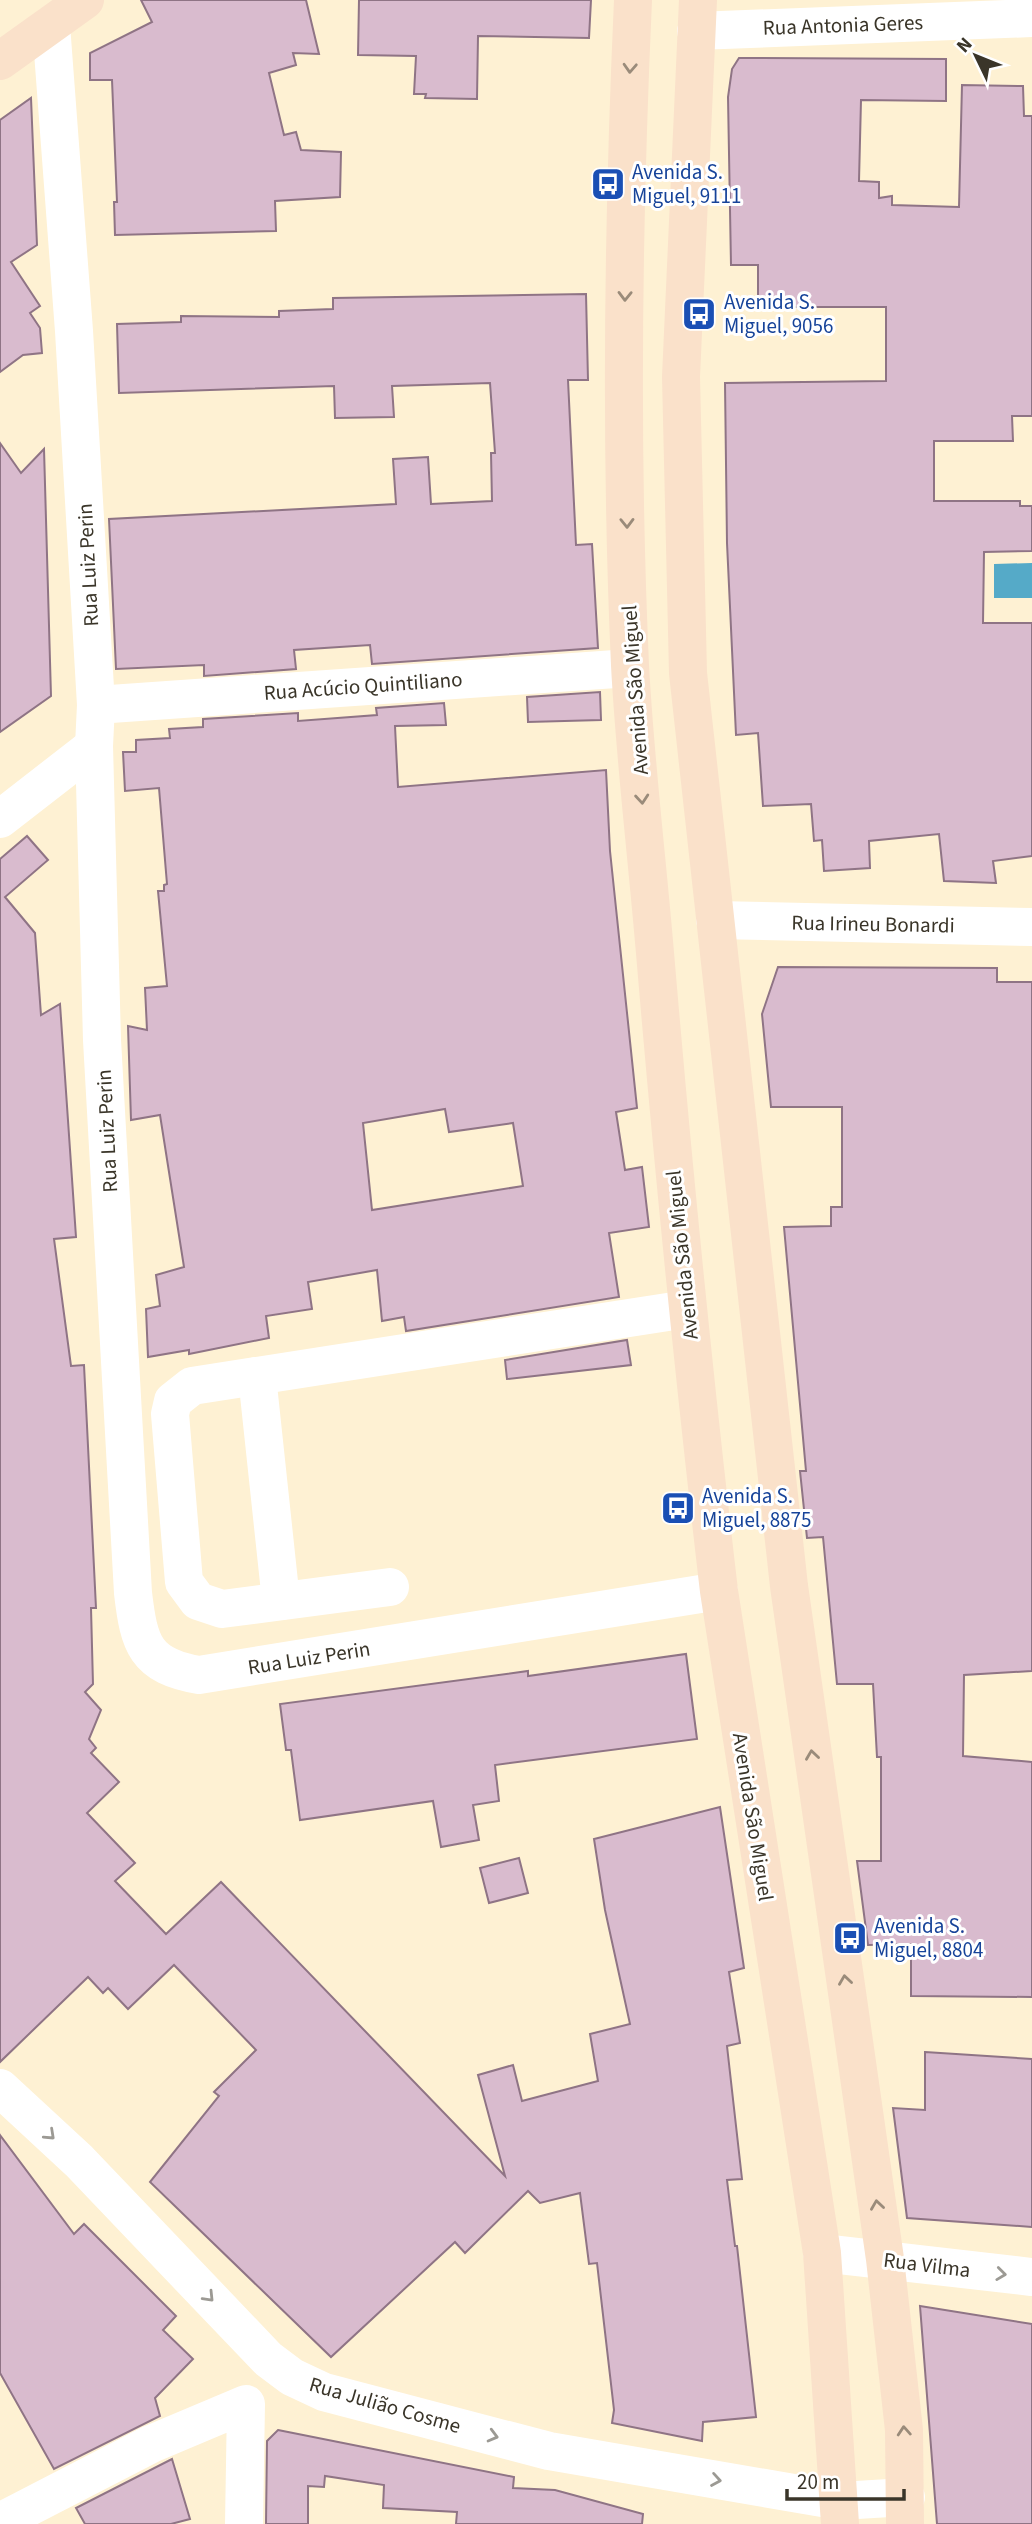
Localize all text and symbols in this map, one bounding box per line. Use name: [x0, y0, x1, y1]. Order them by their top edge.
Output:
street label: Rua Antonia Geres: [762, 7, 924, 43]
north arrow: [941, 21, 1011, 91]
text: N: [950, 32, 979, 59]
one-way arrow: [622, 63, 637, 74]
place label: Avenida S. Miguel, 9111: [632, 157, 741, 211]
bus stop icon: Avenida S. Miguel, 9111: [589, 165, 627, 203]
place label: Avenida S. Miguel, 9056: [724, 287, 833, 341]
one-way arrow: [617, 291, 633, 301]
bus stop icon: Avenida S. Miguel, 9056: [680, 295, 718, 333]
street label: Rua Luiz Perin: [70, 502, 106, 628]
one-way arrow: [619, 518, 635, 529]
street label: Avenida São Miguel: [614, 604, 656, 776]
street label: Rua Acúcio Quintiliano: [263, 664, 463, 708]
one-way arrow: [634, 794, 649, 805]
street label: Rua Irineu Bonardi: [791, 908, 955, 940]
street label: Rua Luiz Perin: [89, 1068, 125, 1194]
street label: Avenida São Miguel: [658, 1169, 706, 1341]
place label: Avenida S. Miguel, 8875: [702, 1481, 811, 1535]
bus stop icon: Avenida S. Miguel, 8875: [659, 1489, 697, 1527]
street label: Rua Luiz Perin: [246, 1634, 372, 1682]
street label: Avenida São Miguel: [725, 1731, 781, 1903]
one-way arrow: [805, 1749, 820, 1761]
place label: Avenida S. Miguel, 8804: [874, 1911, 983, 1965]
bus stop icon: Avenida S. Miguel, 8804: [831, 1919, 869, 1957]
one-way arrow: [837, 1974, 852, 1986]
one-way arrow: [42, 2126, 55, 2139]
one-way arrow: [870, 2200, 885, 2211]
street label: Rua Vilma: [882, 2245, 972, 2285]
one-way arrow: [995, 2266, 1007, 2281]
one-way arrow: [201, 2289, 213, 2302]
street label: Rua Julião Cosme: [306, 2369, 464, 2441]
one-way arrow: [896, 2426, 911, 2437]
one-way arrow: [487, 2428, 499, 2442]
scale bar: [787, 2458, 904, 2502]
text: 20 m: [797, 2467, 839, 2497]
one-way arrow: [710, 2472, 722, 2487]

